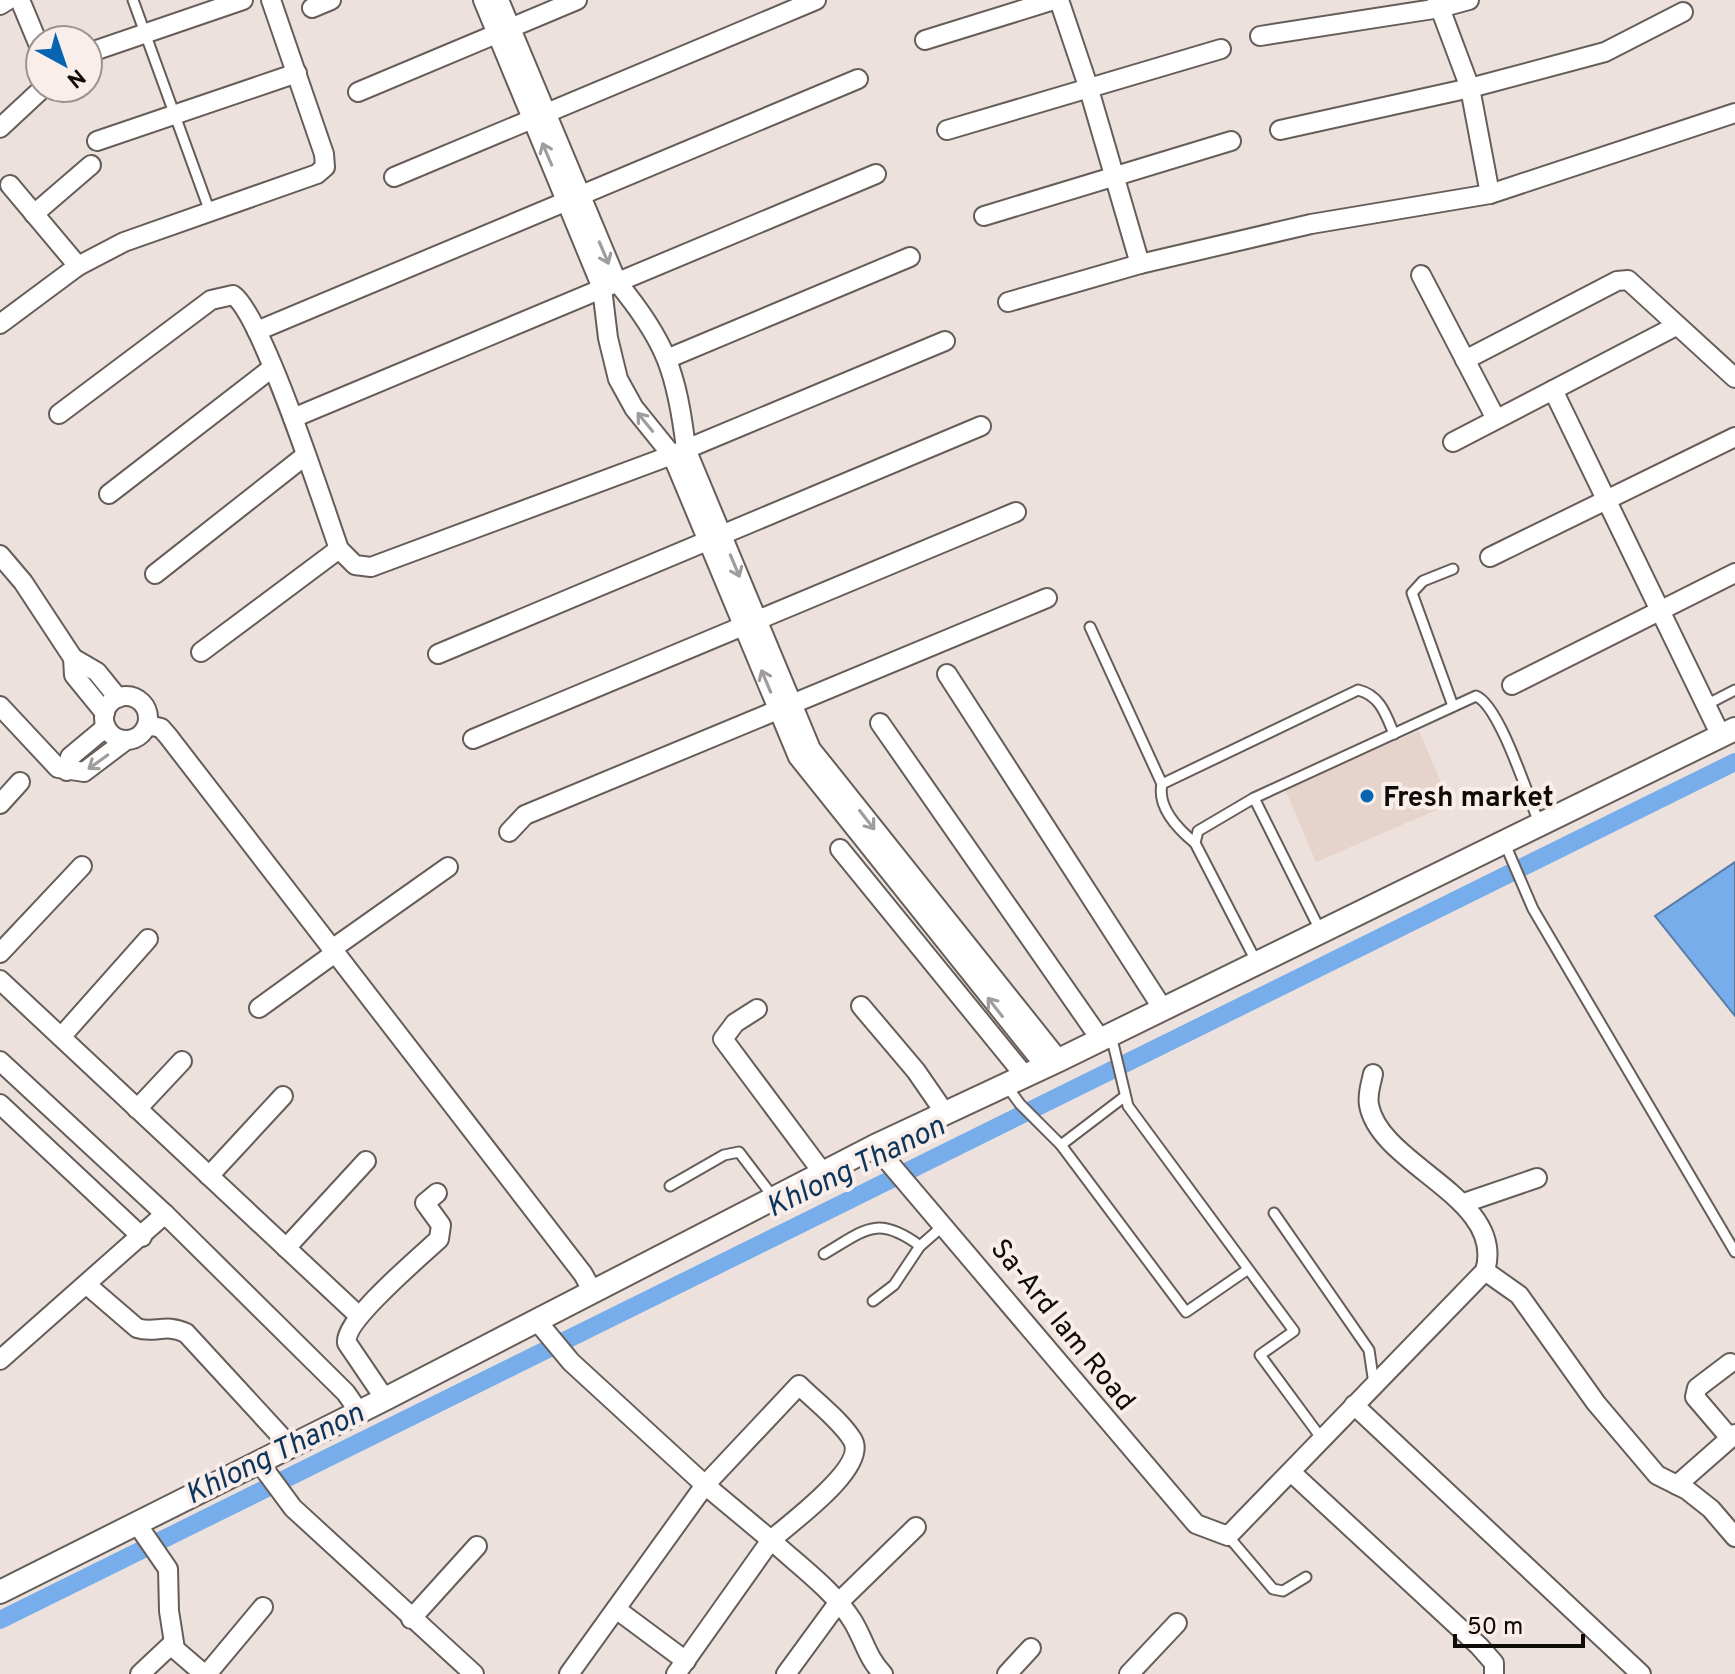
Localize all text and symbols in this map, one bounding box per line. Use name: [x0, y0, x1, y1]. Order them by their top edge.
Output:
north arrow: [24, 24, 104, 104]
text: N: [61, 62, 90, 93]
one-way arrow: [539, 142, 553, 167]
one-way arrow: [598, 240, 613, 265]
one-way arrow: [636, 412, 654, 433]
one-way arrow: [728, 553, 743, 578]
one-way arrow: [758, 669, 773, 694]
one-way arrow: [88, 753, 109, 770]
place label: Fresh market: [1383, 781, 1554, 817]
marker: Fresh market: [1358, 787, 1376, 805]
one-way arrow: [858, 809, 875, 830]
one-way arrow: [986, 997, 1004, 1018]
water label: Khlong Thanon: [761, 1109, 951, 1227]
street label: Sa-Ard Iam Road: [981, 1233, 1142, 1419]
water label: Khlong Thanon: [180, 1396, 370, 1514]
scale bar: [1455, 1598, 1583, 1648]
text: 50 m: [1467, 1613, 1523, 1643]

